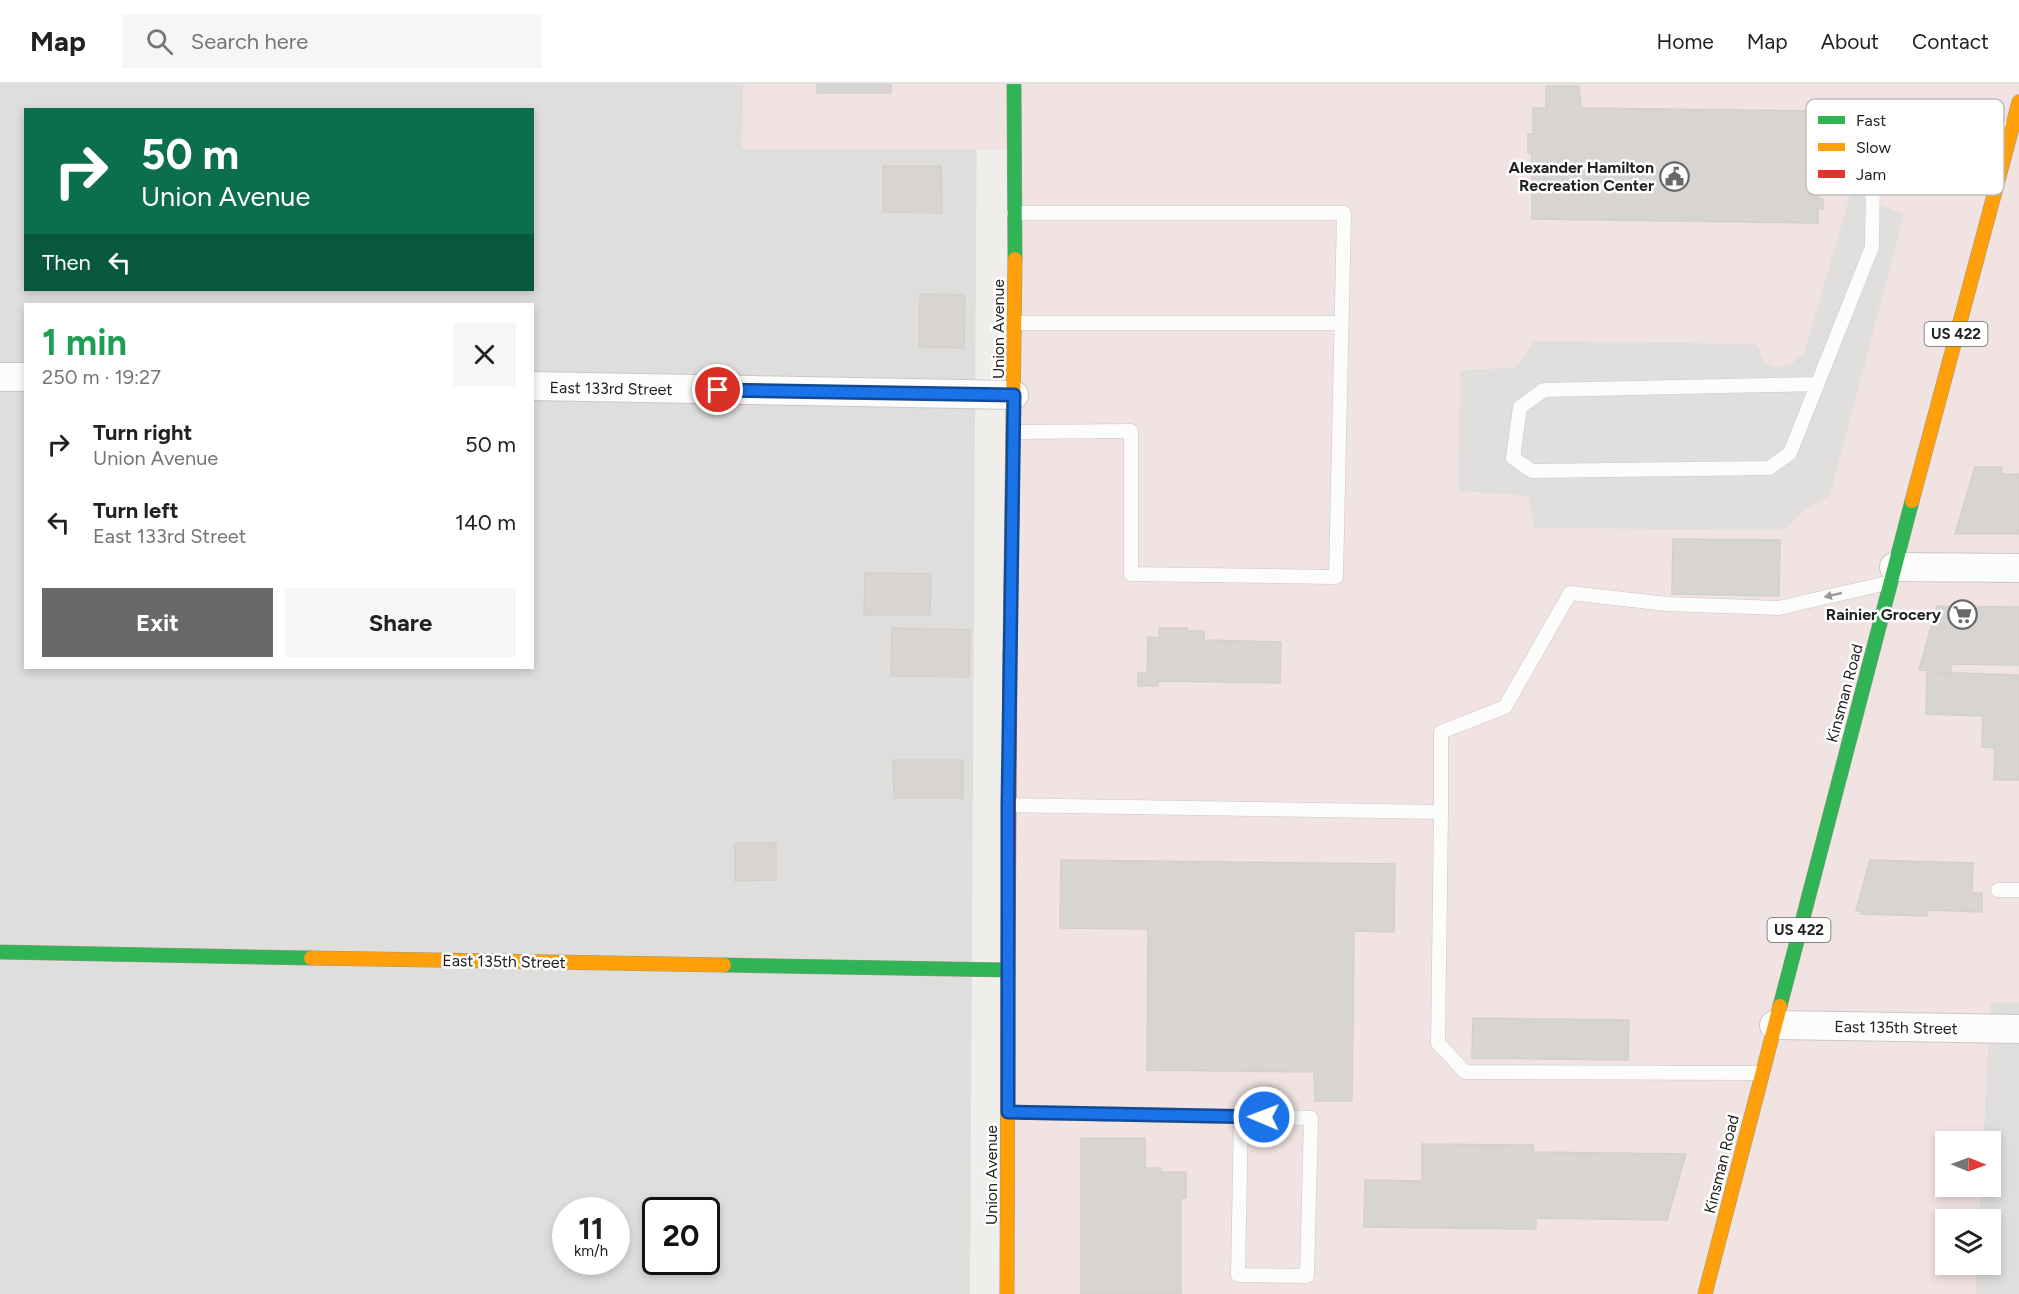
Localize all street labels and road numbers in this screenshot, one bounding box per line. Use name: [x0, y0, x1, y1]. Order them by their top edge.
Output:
street label: Union Avenue: [989, 279, 1008, 379]
road number: US 422: [1924, 322, 1988, 346]
street label: East 133rd Street: [550, 378, 672, 399]
street label: Kinsman Road: [1822, 642, 1867, 745]
road number: US 422: [1768, 918, 1830, 942]
street label: East 135th Street: [442, 951, 566, 972]
street label: East 135th Street: [1834, 1017, 1958, 1038]
street label: Kinsman Road: [1700, 1113, 1743, 1216]
street label: Union Avenue: [982, 1125, 1001, 1225]

